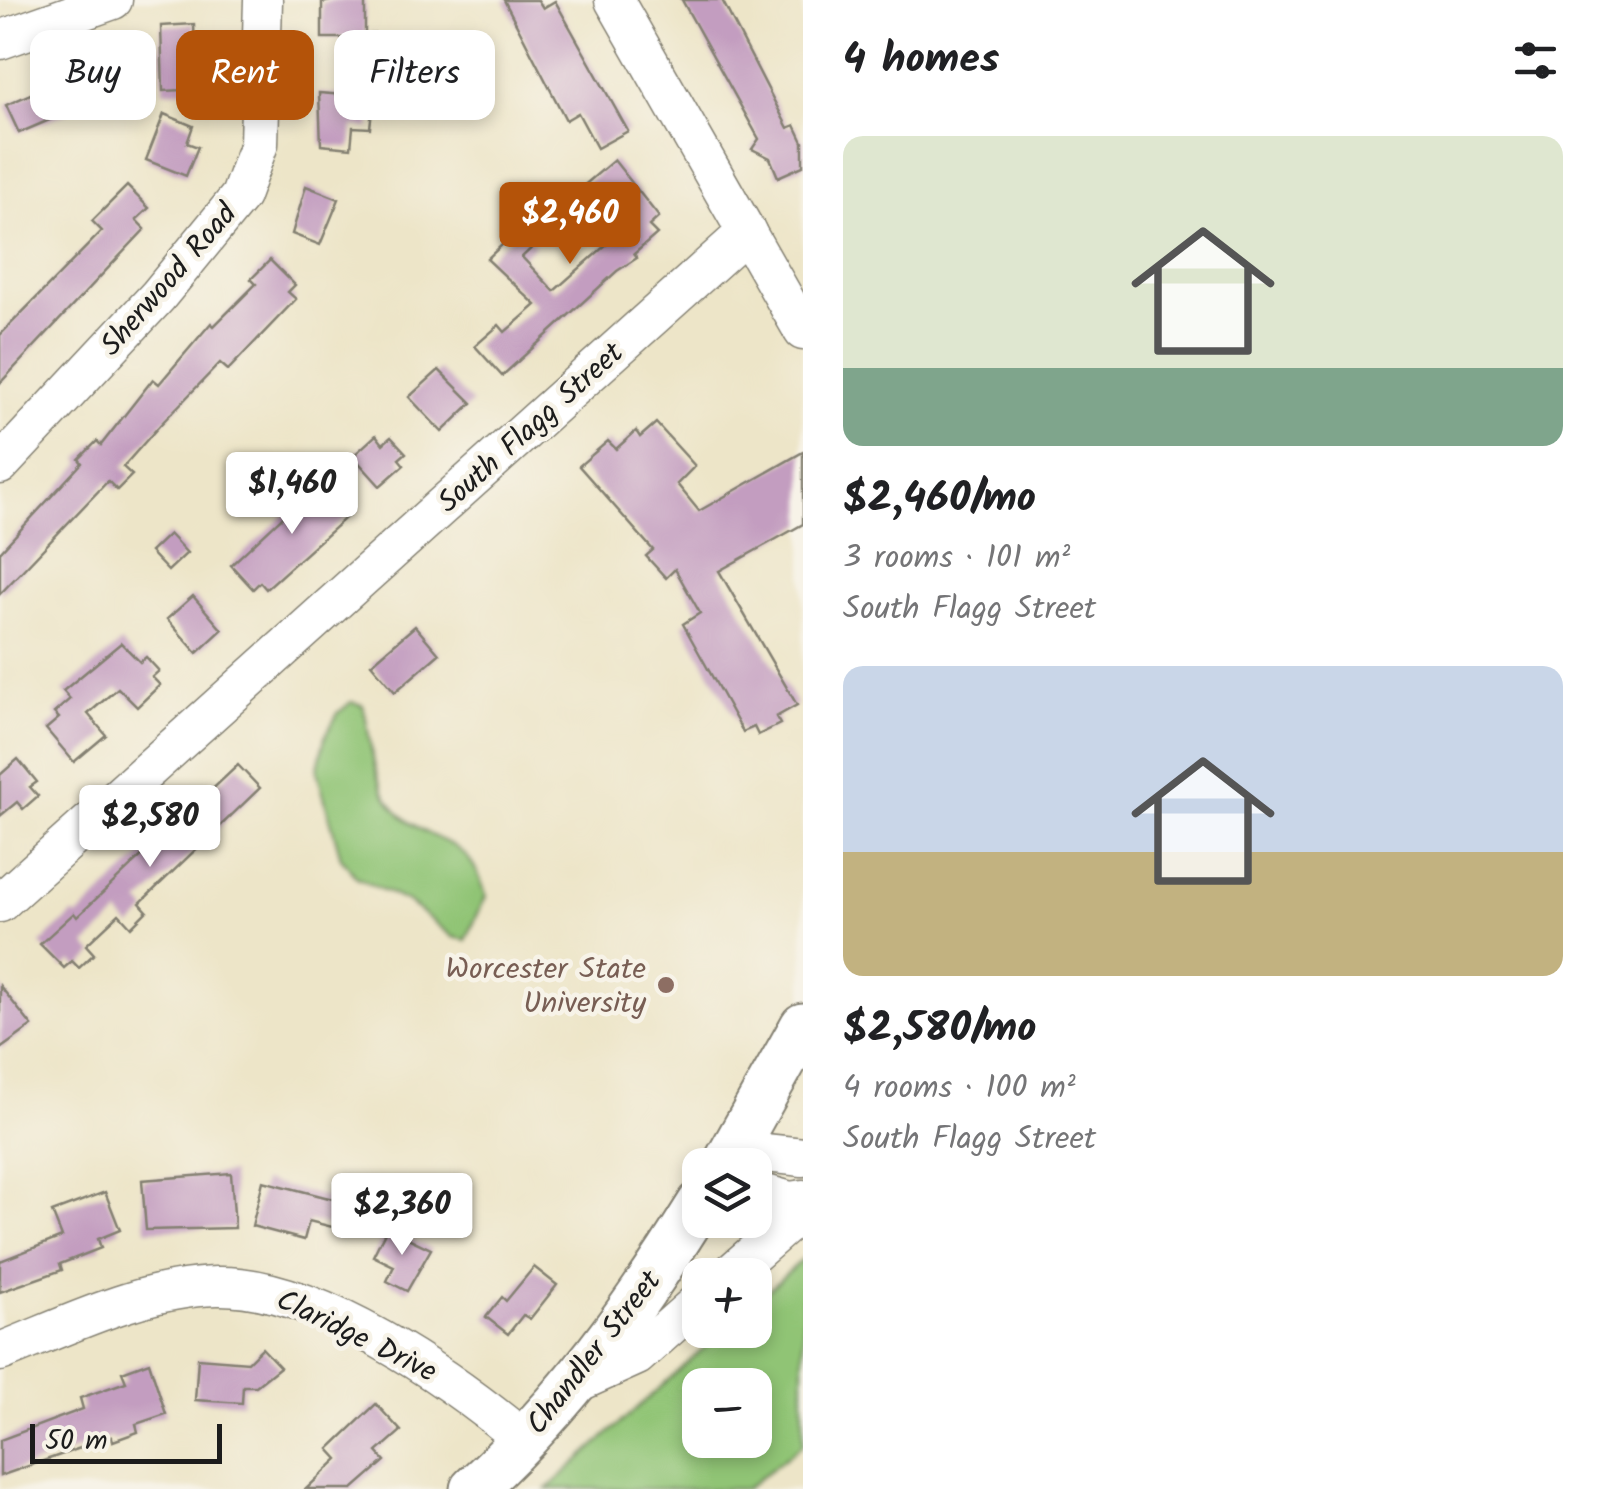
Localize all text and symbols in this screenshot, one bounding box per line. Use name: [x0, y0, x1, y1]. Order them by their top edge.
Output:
text: 4 homes: [843, 27, 999, 94]
chip: Buy: [30, 30, 156, 120]
chip: Rent: [176, 30, 314, 120]
chip: Filters: [334, 30, 495, 120]
icon: filters: [1508, 33, 1563, 88]
pin: $2,460: [489, 182, 651, 267]
text: $2,460: [521, 189, 619, 240]
street label: Sherwood Road: [89, 192, 251, 368]
icon: home: [1113, 201, 1293, 381]
street label: South Flagg Street: [427, 331, 636, 526]
pin: $1,460: [211, 452, 373, 537]
text: $1,460: [248, 459, 336, 510]
text: $2,460/mo: [843, 466, 1036, 533]
text: 3 rooms · 101 m²: [843, 533, 1070, 584]
text: South Flagg Street: [843, 584, 1096, 635]
icon: home: [1113, 731, 1293, 911]
pin: $2,580: [69, 785, 231, 870]
text: $2,580: [101, 792, 199, 843]
place label: Worcester State University: [446, 946, 647, 1028]
marker: Worcester State University: [655, 974, 677, 996]
text: $2,580/mo: [843, 996, 1036, 1063]
text: 4 rooms · 100 m²: [843, 1063, 1076, 1114]
text: South Flagg Street: [843, 1114, 1096, 1165]
map controls: [682, 1148, 772, 1458]
button: layers: [682, 1148, 772, 1238]
pin: $2,360: [321, 1173, 483, 1258]
text: $2,360: [353, 1180, 451, 1231]
button: +: [682, 1258, 772, 1348]
street label: Chandler Street: [515, 1260, 675, 1446]
street label: Claridge Drive: [267, 1277, 445, 1396]
button: −: [682, 1368, 772, 1458]
scale bar: [30, 1419, 222, 1464]
text: 50 m: [45, 1419, 108, 1464]

